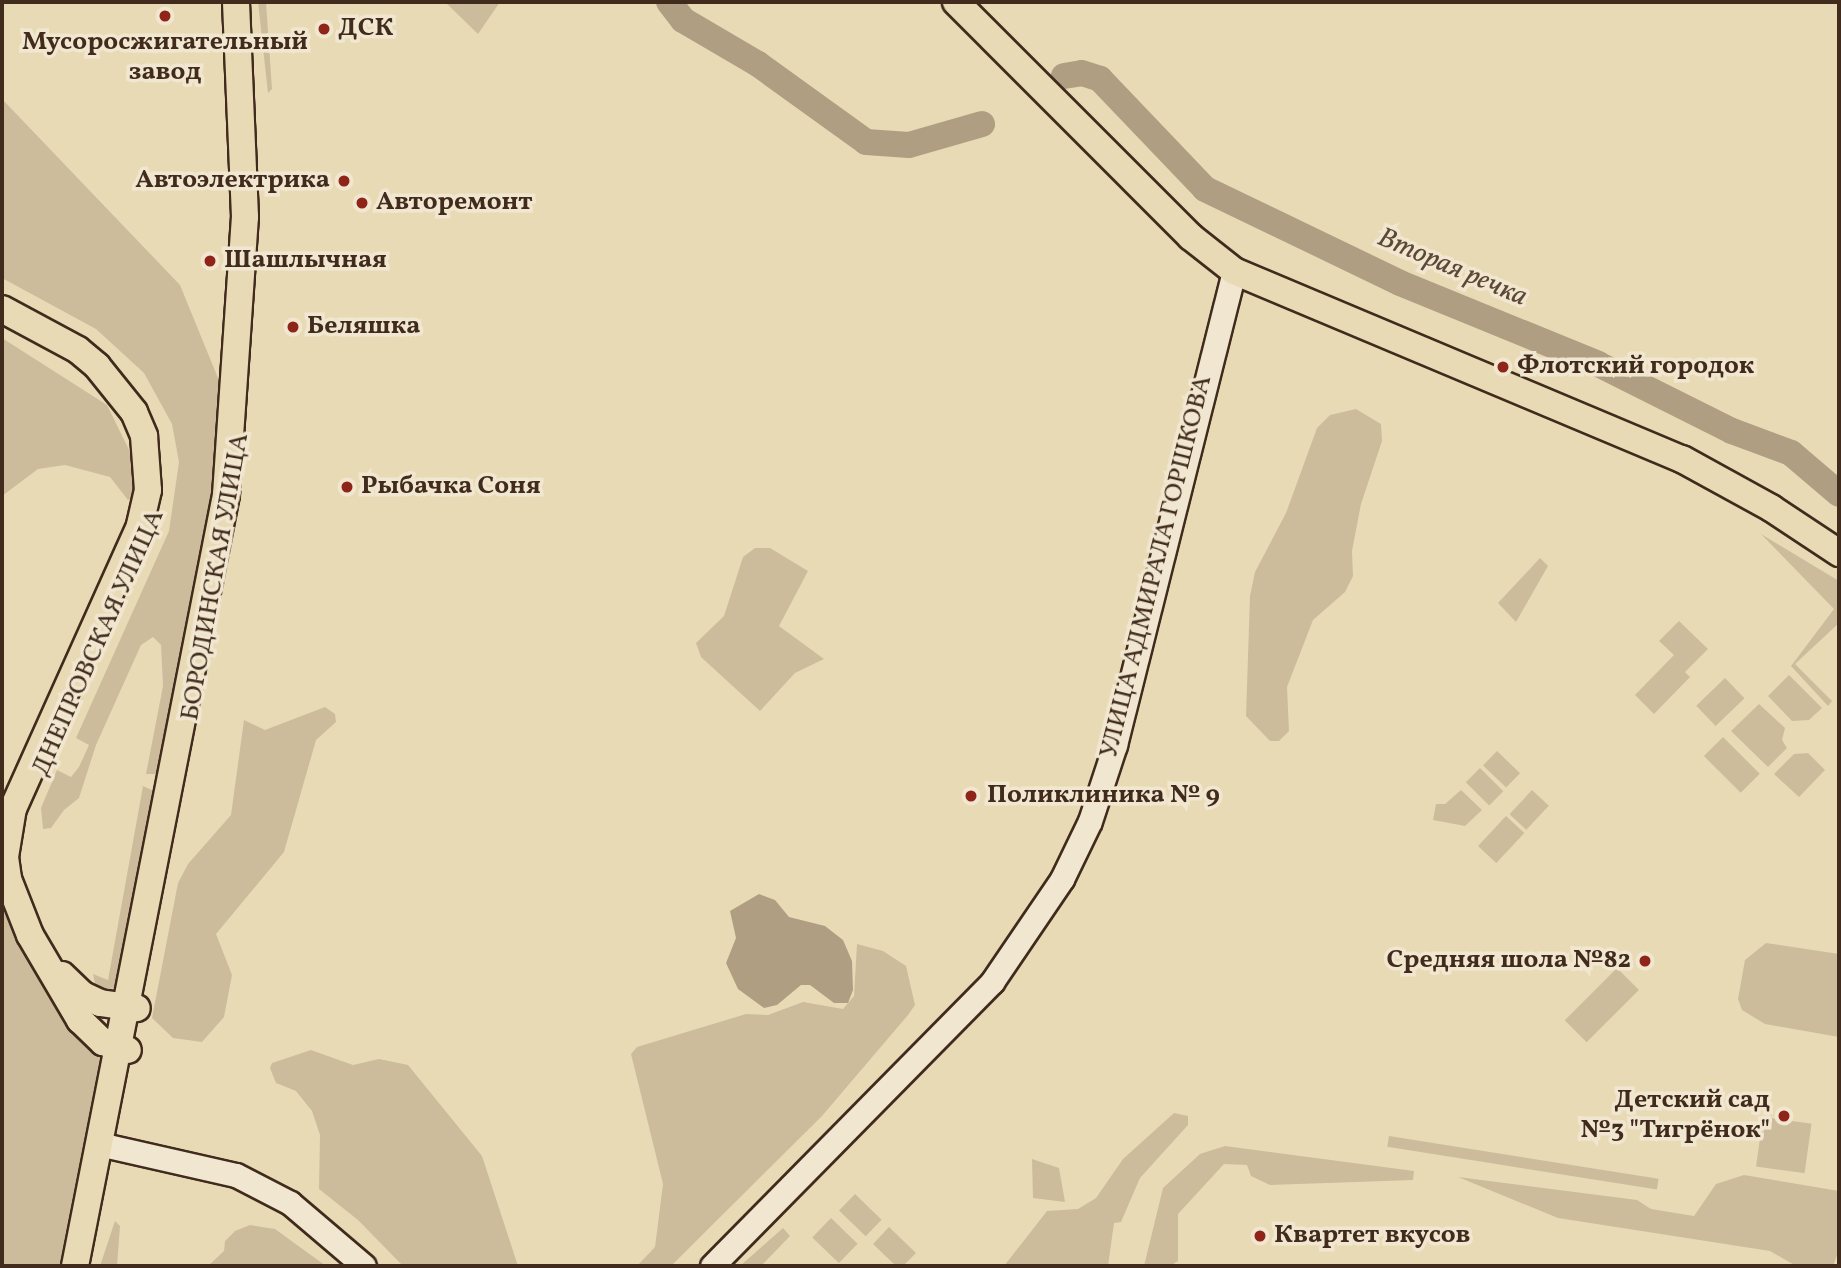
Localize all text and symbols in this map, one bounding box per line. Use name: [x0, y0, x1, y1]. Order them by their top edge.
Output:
marker: Мусоросжигательный завод: [157, 8, 173, 24]
place label: ДСК: [338, 13, 393, 45]
marker: ДСК: [316, 21, 332, 37]
place label: Мусоросжигательный завод: [22, 27, 308, 88]
place label: Автоэлектрика: [135, 165, 330, 197]
marker: Автоэлектрика: [336, 173, 352, 189]
place label: Авторемонт: [376, 187, 533, 219]
marker: Авторемонт: [354, 195, 370, 211]
water label: Вторая речка: [1372, 221, 1532, 315]
place label: Шашлычная: [224, 245, 387, 277]
marker: Шашлычная: [202, 253, 218, 269]
place label: Беляшка: [307, 311, 420, 343]
marker: Беляшка: [285, 319, 301, 335]
place label: Флотский городок: [1517, 351, 1754, 383]
marker: Флотский городок: [1495, 359, 1511, 375]
street label: УЛИЦА АДМИРАЛА ГОРШКОВА: [1094, 372, 1220, 762]
street label: БОРОДИНСКАЯ УЛИЦА: [175, 431, 257, 723]
place label: Рыбачка Соня: [361, 471, 541, 503]
marker: Рыбачка Соня: [339, 479, 355, 495]
street label: ДНЕПРОВСКАЯ УЛИЦА: [26, 505, 172, 781]
place label: Поликлиника № 9: [987, 780, 1220, 812]
marker: Поликлиника № 9: [961, 786, 981, 806]
place label: Средняя шола №82: [1386, 945, 1631, 977]
marker: Средняя шола №82: [1637, 953, 1653, 969]
place label: Детский сад №3 "Тигрёнок": [1580, 1085, 1770, 1146]
marker: Детский сад №3 "Тигрёнок": [1776, 1108, 1792, 1124]
place label: Квартет вкусов: [1274, 1220, 1470, 1252]
marker: Квартет вкусов: [1252, 1228, 1268, 1244]

